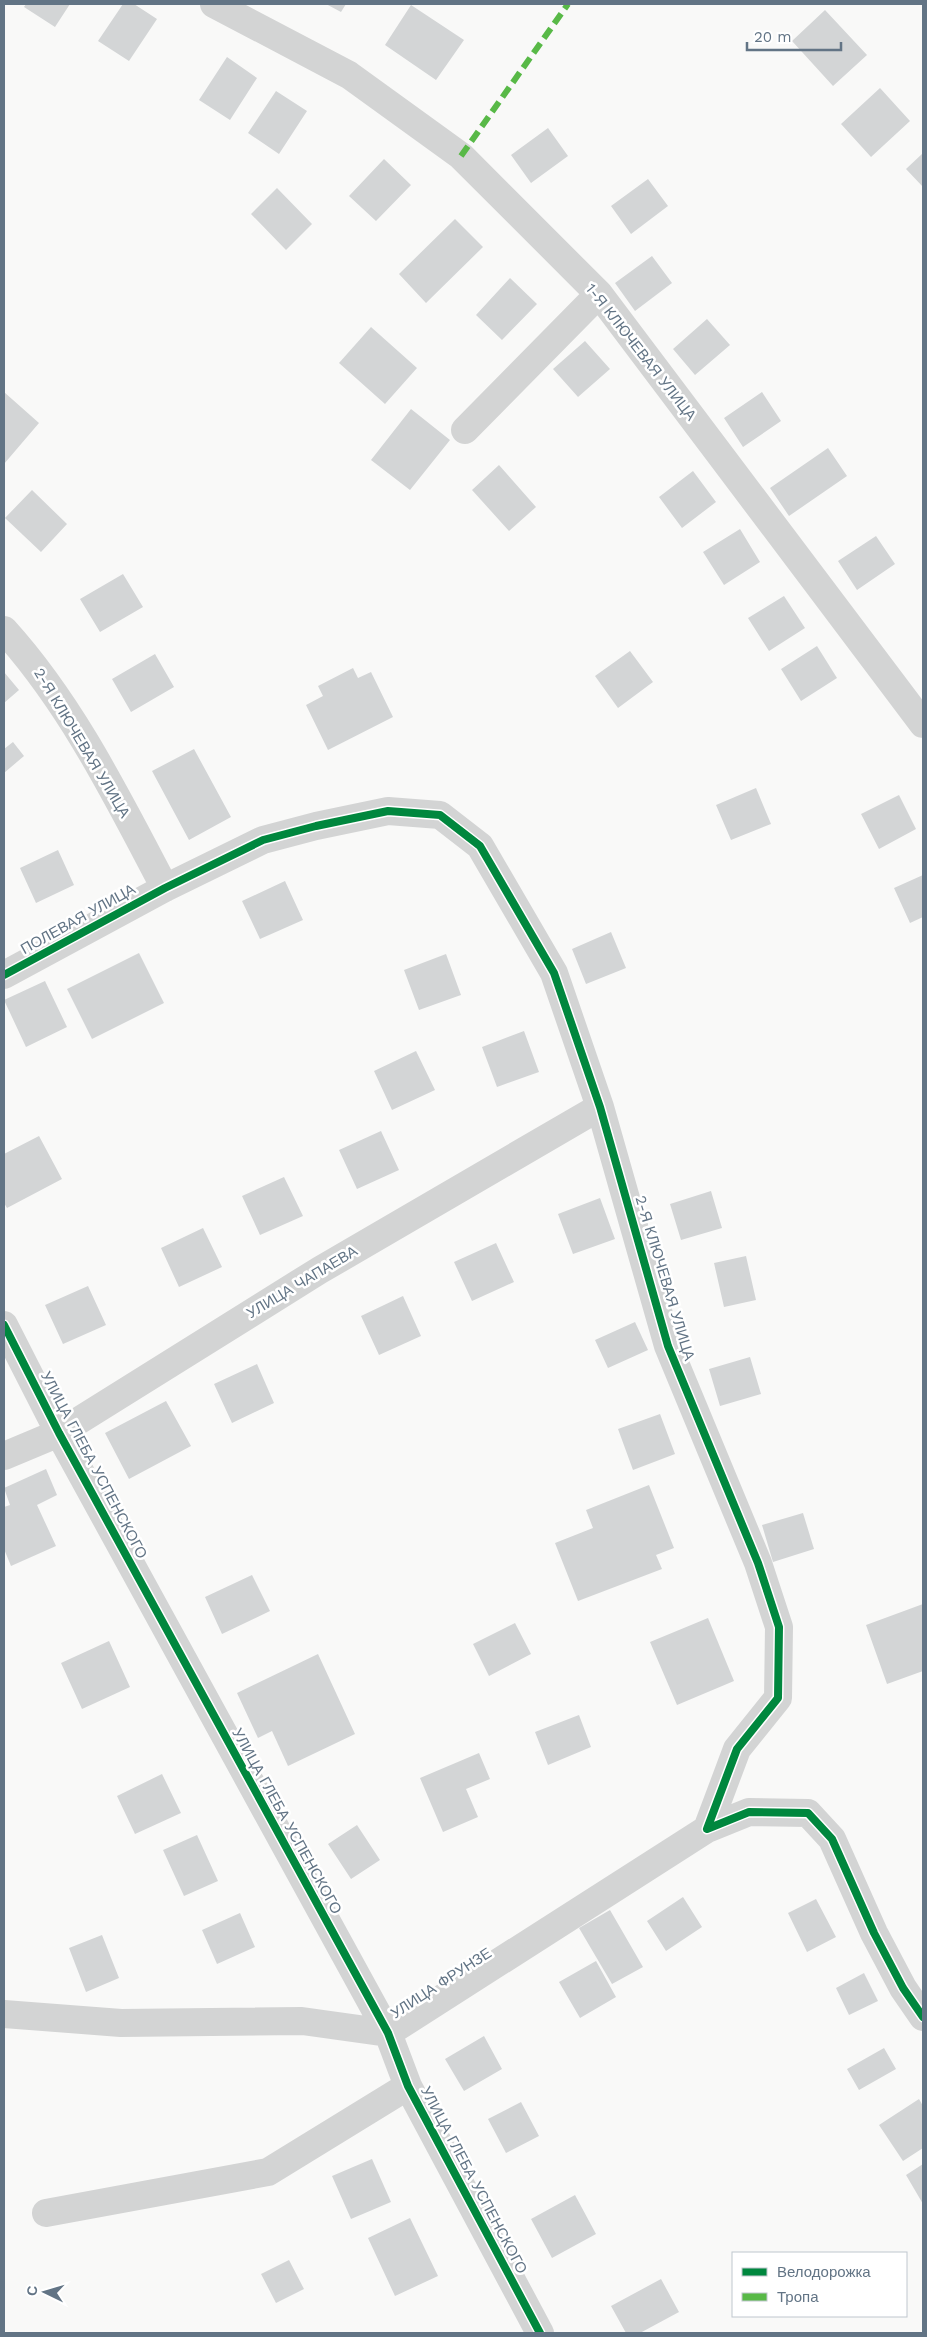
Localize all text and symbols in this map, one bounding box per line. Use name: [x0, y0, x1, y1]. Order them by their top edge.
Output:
scale bar: [747, 20, 841, 52]
text: 20 m: [754, 28, 792, 46]
street label: 1-Я КЛЮЧЕВАЯ УЛИЦА: [582, 280, 700, 424]
street label: 2-Я КЛЮЧЕВАЯ УЛИЦА: [30, 665, 134, 821]
street label: ПОЛЕВАЯ УЛИЦА: [18, 880, 138, 958]
street label: 2-Я КЛЮЧЕВАЯ УЛИЦА: [631, 1193, 699, 1363]
street label: УЛИЦА ЧАПАЕВА: [243, 1242, 361, 1322]
street label: УЛИЦА ГЛЕБА УСПЕНСКОГО: [37, 1368, 151, 1562]
street label: УЛИЦА ГЛЕБА УСПЕНСКОГО: [228, 1725, 346, 1917]
street label: УЛИЦА ФРУНЗЕ: [387, 1944, 495, 2022]
street label: УЛИЦА ГЛЕБА УСПЕНСКОГО: [417, 2083, 531, 2277]
legend: [732, 2252, 907, 2317]
text: Велодорожка: [777, 2263, 871, 2281]
north arrow: [20, 2267, 70, 2317]
text: С: [24, 2285, 40, 2297]
text: Тропа: [777, 2288, 819, 2306]

